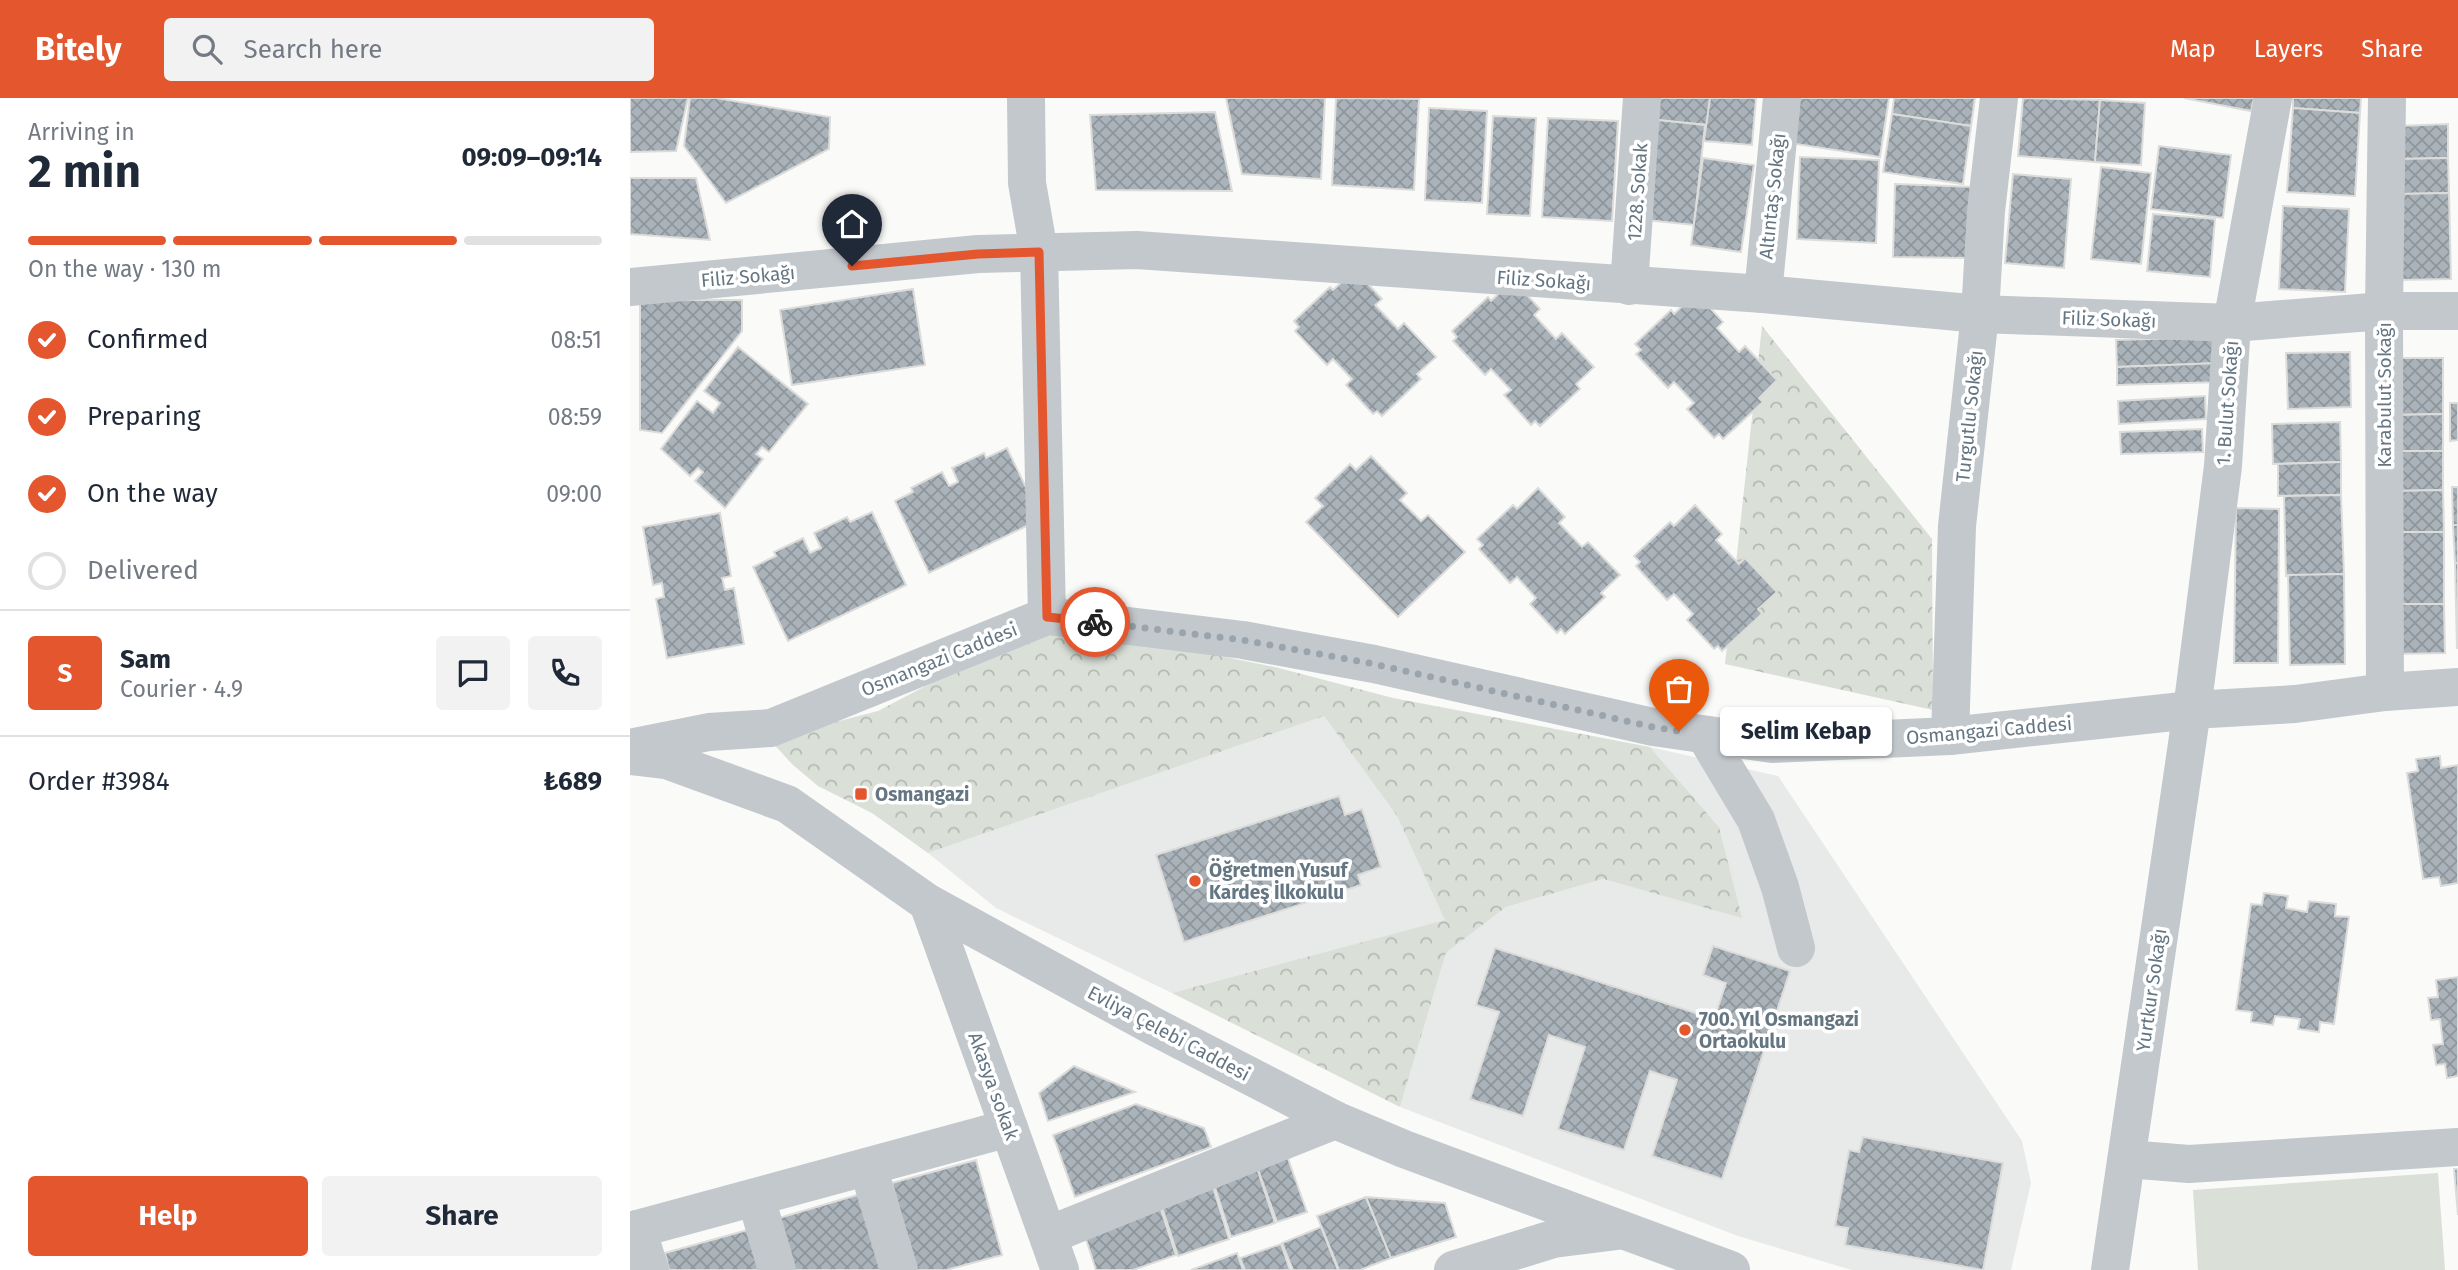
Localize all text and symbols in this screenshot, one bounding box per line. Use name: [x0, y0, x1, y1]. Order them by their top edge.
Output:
search box: [164, 18, 654, 81]
text: Bitely: [35, 29, 122, 69]
icon: search: [188, 30, 226, 68]
text: Search here: [244, 34, 382, 65]
text: Map: [2170, 35, 2216, 63]
text: Layers: [2254, 35, 2323, 63]
text: Share: [2361, 35, 2423, 63]
text: Arriving in: [28, 118, 135, 146]
street label: Altıntaş Sokağı: [1754, 132, 1791, 260]
text: 09:09–09:14: [462, 142, 602, 173]
street label: 1228. Sokak: [1623, 142, 1652, 242]
text: 2 min: [28, 144, 141, 199]
pin: [822, 194, 882, 266]
icon: home: [833, 205, 871, 243]
text: On the way · 130 m: [28, 255, 221, 283]
street label: Filiz Sokağı: [700, 261, 796, 292]
street label: Filiz Sokağı: [1496, 266, 1592, 295]
street label: Filiz Sokağı: [2061, 306, 2157, 333]
icon: check: [28, 321, 66, 359]
street label: Karabulut Sokağı: [2373, 322, 2396, 468]
text: Confirmed: [87, 324, 208, 355]
text: 08:51: [551, 326, 602, 354]
street label: 1. Bulut Sokağı: [2212, 340, 2243, 466]
street label: Turgutlu Sokağı: [1951, 349, 1988, 483]
icon: check: [28, 398, 66, 436]
text: Preparing: [87, 401, 200, 432]
text: 08:59: [548, 403, 602, 431]
icon: check: [28, 475, 66, 513]
text: On the way: [87, 478, 218, 509]
text: 09:00: [546, 480, 602, 508]
text: Delivered: [87, 555, 199, 586]
courier: [1060, 587, 1130, 657]
icon: bike: [1076, 603, 1114, 641]
street label: Osmangazi Caddesi: [858, 618, 1021, 701]
button: chat: [436, 636, 510, 710]
button: phone: [528, 636, 602, 710]
text: Sam: [120, 644, 171, 675]
text: S: [58, 658, 72, 689]
pin: [1649, 659, 1709, 731]
icon: bag: [1660, 670, 1698, 708]
text: Courier · 4.9: [120, 675, 243, 703]
callout: Selim Kebap: [1721, 706, 1892, 756]
street label: Osmangazi Caddesi: [1905, 712, 2073, 749]
text: Selim Kebap: [1741, 717, 1871, 745]
text: Order #3984: [28, 766, 170, 797]
text: ₺689: [543, 766, 602, 797]
place label: Osmangazi: [875, 783, 969, 806]
marker: Osmangazi: [853, 786, 869, 802]
place label: Öğretmen Yusuf Kardeş İlkokulu: [1209, 858, 1350, 904]
marker: Öğretmen Yusuf Kardeş İlkokulu: [1187, 873, 1203, 889]
street label: Yurtkur Sokağı: [2131, 927, 2172, 1053]
street label: Evliya Çelebi Caddesi: [1084, 981, 1254, 1086]
place label: 700. Yıl Osmangazi Ortaokulu: [1699, 1008, 1859, 1053]
marker: 700. Yıl Osmangazi Ortaokulu: [1677, 1022, 1693, 1038]
street label: Akasya sokak: [963, 1029, 1024, 1143]
button: Help: [28, 1176, 308, 1256]
button: Share: [322, 1176, 602, 1256]

